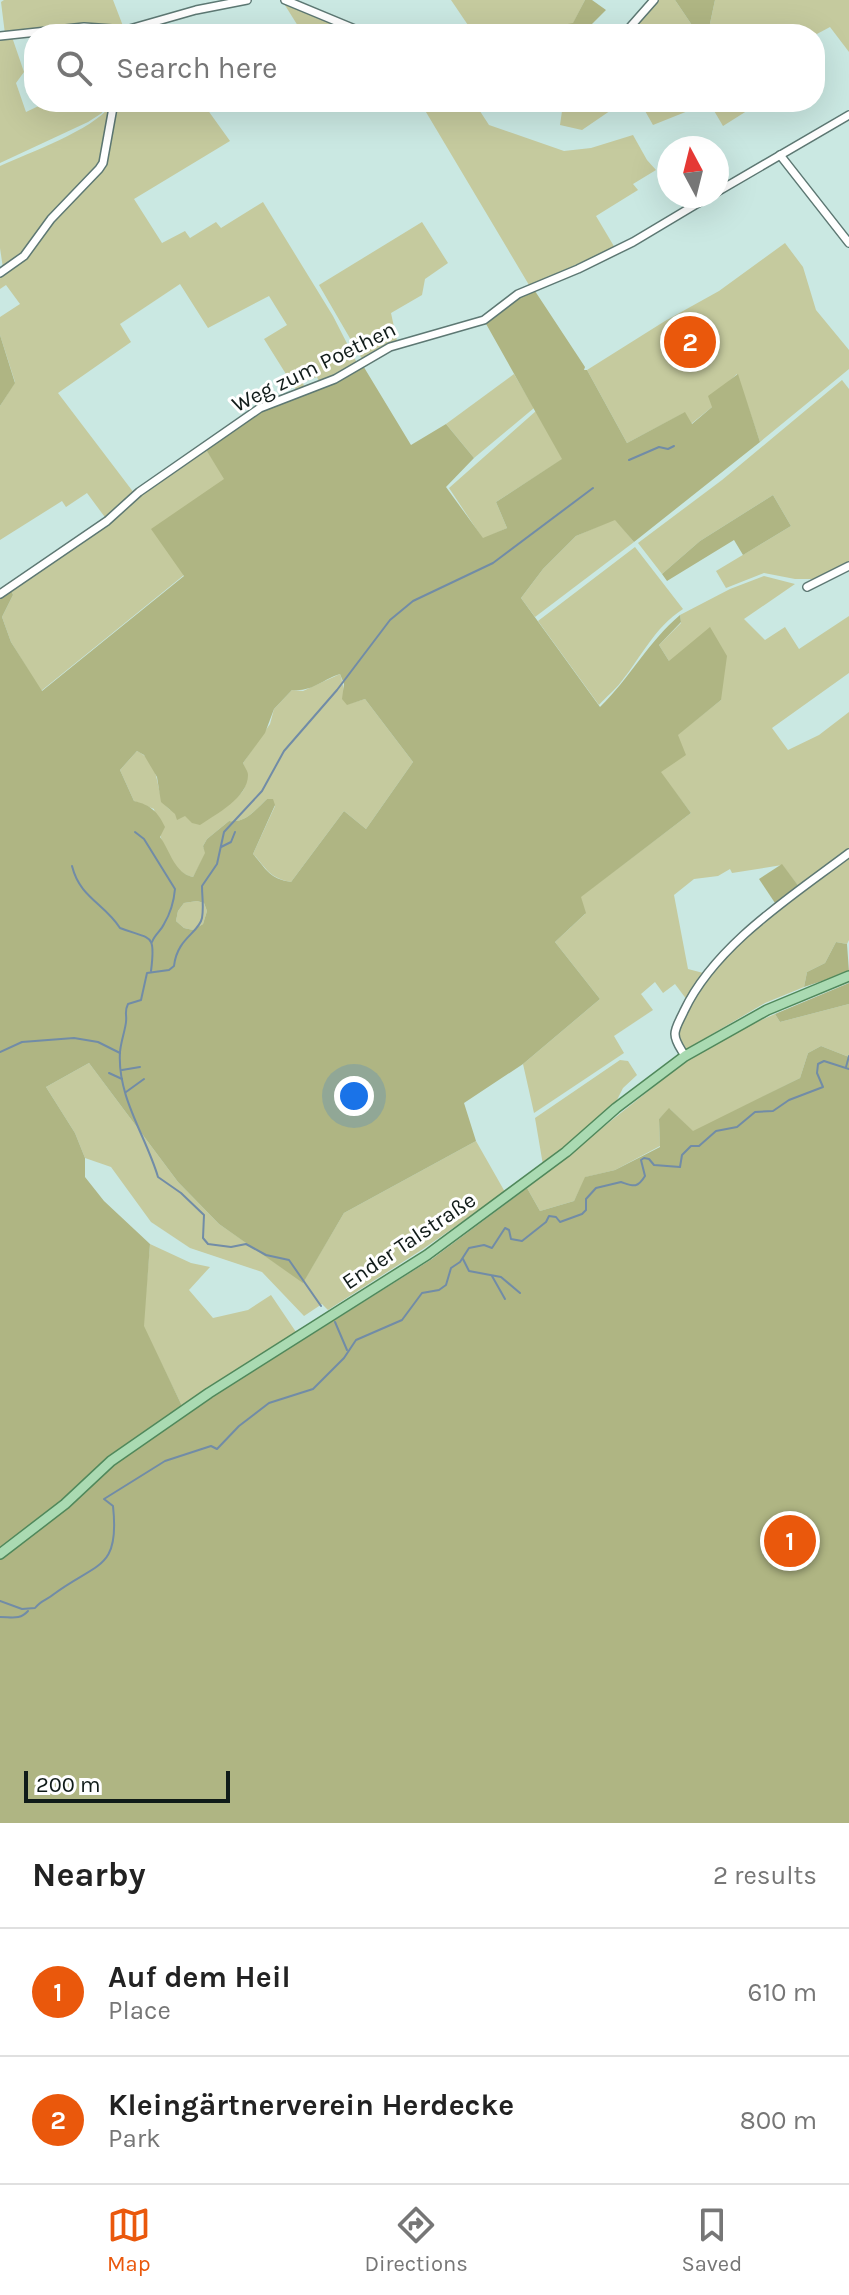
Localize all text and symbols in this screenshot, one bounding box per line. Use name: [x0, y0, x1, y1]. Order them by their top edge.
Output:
search box: [24, 24, 825, 112]
icon: search: [52, 46, 96, 90]
text: Search here: [116, 50, 277, 86]
north arrow: [657, 136, 729, 208]
pin: 2: [664, 312, 716, 372]
street label: Weg zum Poethen: [228, 316, 400, 418]
your location: [334, 1076, 374, 1116]
street label: Ender Talstraße: [337, 1187, 481, 1295]
pin: 1: [764, 1511, 816, 1571]
scale bar: [24, 1767, 230, 1803]
text: 200 m: [36, 1772, 101, 1798]
text: Nearby: [32, 1855, 146, 1895]
text: 2 results: [713, 1860, 817, 1891]
text: Auf dem Heil: [108, 1959, 291, 1995]
text: 1: [53, 1977, 63, 2008]
text: 610 m: [748, 1977, 817, 2008]
text: Place: [108, 1995, 171, 2026]
text: Kleingärtnerverein Herdecke: [108, 2087, 514, 2123]
text: 2: [50, 2105, 66, 2136]
text: 800 m: [740, 2105, 817, 2136]
text: Park: [108, 2123, 161, 2154]
tab: Map: [107, 2203, 151, 2277]
tab: Directions: [364, 2203, 468, 2277]
tab: Saved: [681, 2203, 742, 2277]

